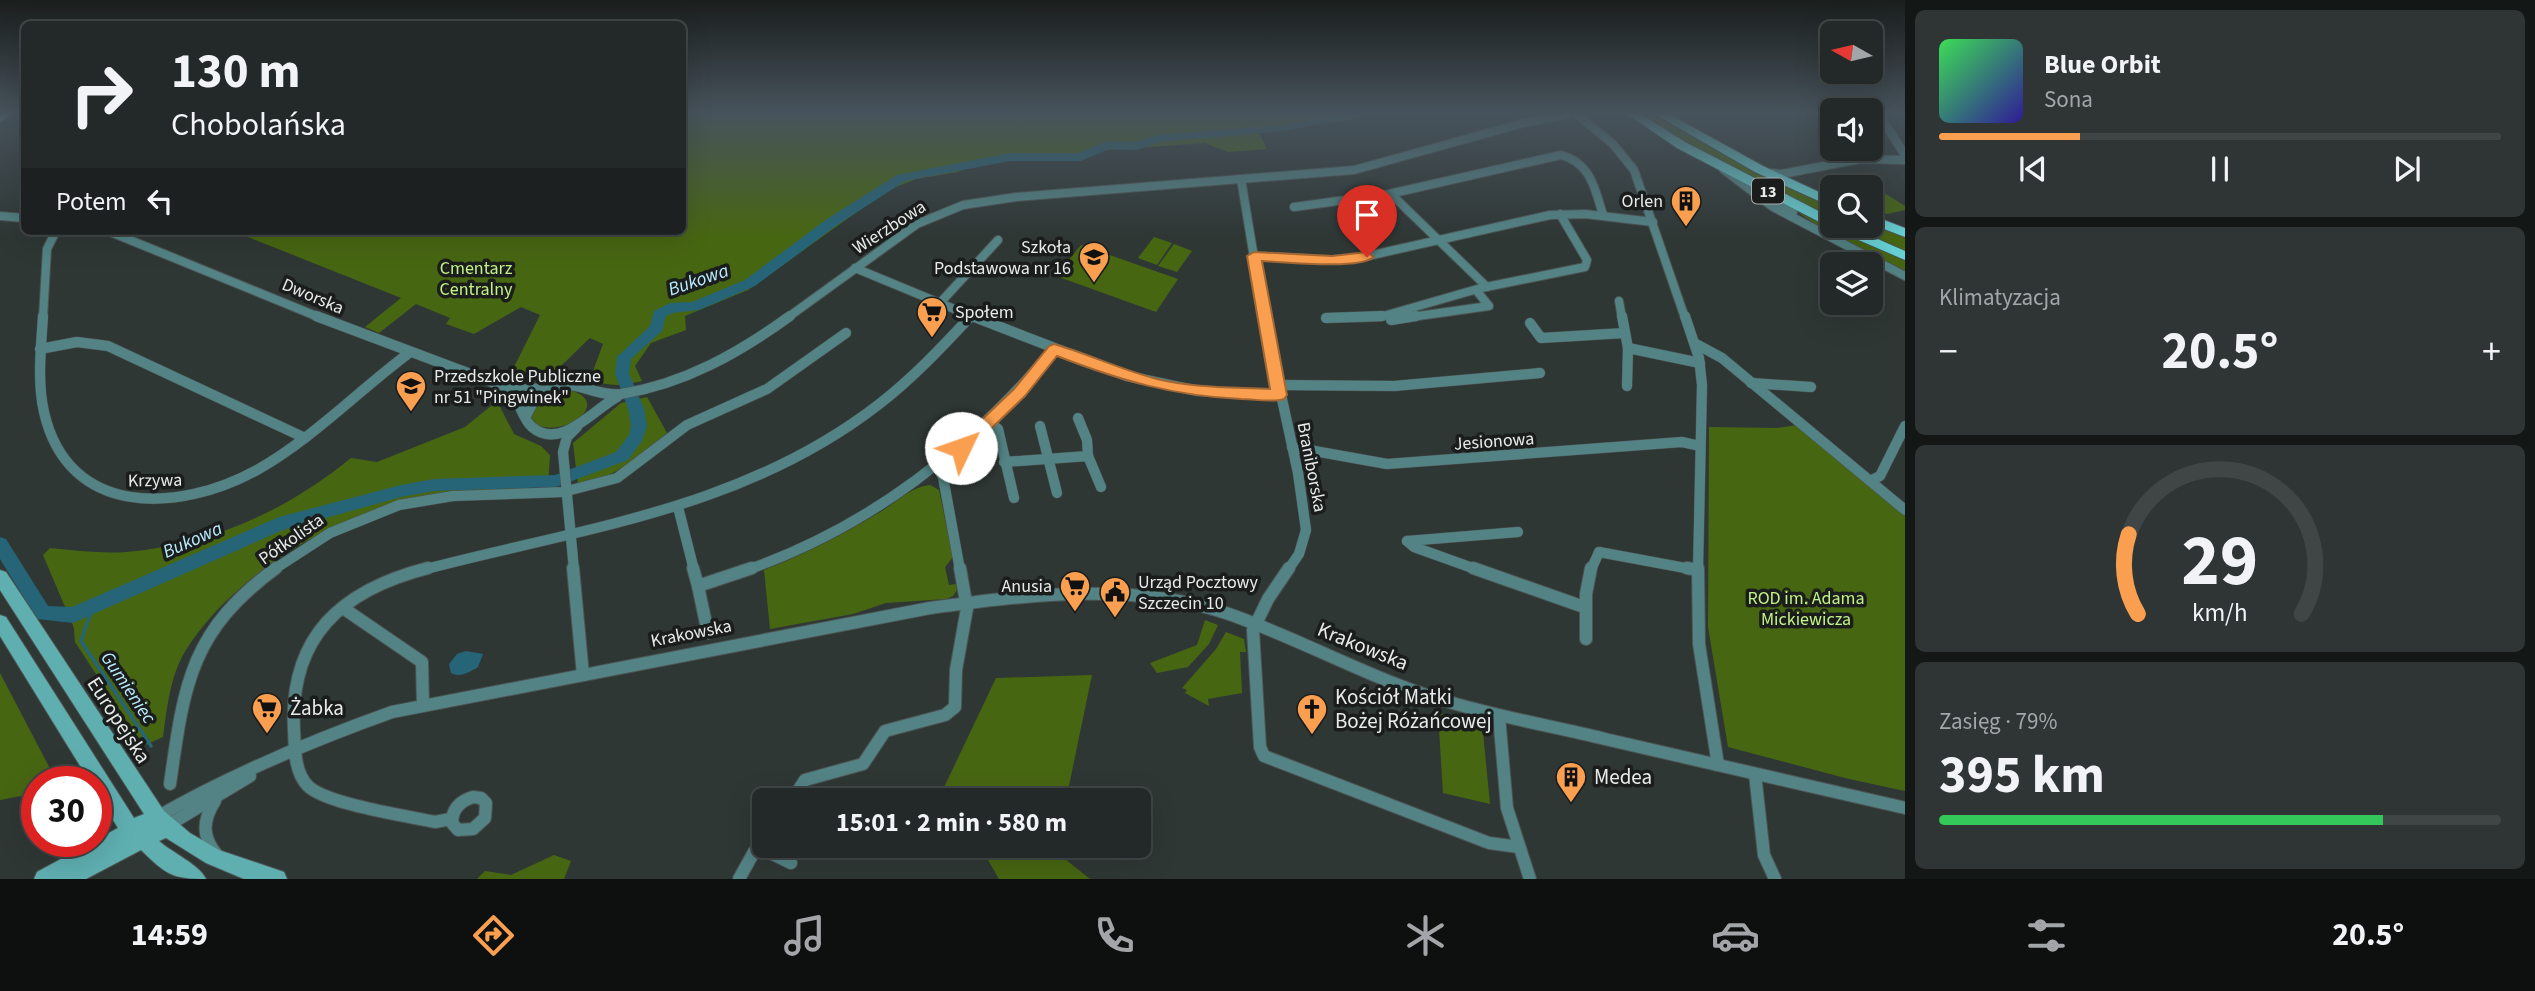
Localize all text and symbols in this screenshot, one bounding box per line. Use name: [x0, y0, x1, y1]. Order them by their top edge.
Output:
north arrow: [1820, 21, 1883, 84]
map controls: [1820, 21, 1883, 315]
text: 130 m: [171, 37, 300, 107]
text: Blue Orbit: [2044, 46, 2161, 83]
icon: right: [56, 49, 147, 140]
text: Sona: [2044, 83, 2093, 116]
button: sound: [1820, 98, 1883, 161]
text: Chobolańska: [171, 102, 346, 148]
icon: previous: [2014, 150, 2052, 188]
icon: pause: [2201, 150, 2239, 188]
icon: next: [2388, 150, 2426, 188]
button: search: [1820, 175, 1883, 238]
road number: 13: [1752, 178, 1784, 204]
icon: left: [141, 182, 179, 220]
text: Potem: [56, 183, 127, 220]
building icon: Orlen: [1669, 184, 1703, 228]
pin: [1337, 185, 1397, 257]
place label: Orlen: [1621, 189, 1663, 214]
street label: Wierzbowa: [848, 194, 931, 260]
icon: arrive: [1348, 196, 1386, 234]
place label: Szkoła Podstawowa nr 16: [934, 235, 1071, 281]
school or university icon: Szkoła Podstawowa nr 16: [1077, 240, 1111, 284]
button: layers: [1820, 252, 1883, 315]
park label: Cmentarz Centralny: [440, 256, 513, 302]
water label: Bukowa: [664, 257, 732, 303]
street label: Dworska: [278, 272, 348, 321]
text: Klimatyzacja: [1939, 281, 2061, 314]
supermarket icon: Społem: [915, 295, 949, 339]
place label: Społem: [955, 300, 1014, 325]
text: 20.5°: [2162, 315, 2278, 389]
text: −: [1939, 325, 1958, 379]
text: +: [2482, 325, 2501, 379]
place label: Przedszkole Publiczne nr 51 "Pingwinek": [434, 364, 601, 410]
school or university icon: Przedszkole Publiczne nr 51 "Pingwinek": [394, 369, 428, 413]
position arrow: [924, 411, 998, 485]
street label: Braniborska: [1291, 420, 1332, 514]
street label: Jesionowa: [1453, 426, 1535, 457]
street label: Krzywa: [128, 468, 182, 493]
street label: Półkolista: [254, 508, 329, 571]
text: 29: [2182, 510, 2258, 614]
water label: Bukowa: [159, 515, 227, 565]
supermarket icon: Anusia: [1058, 569, 1092, 613]
place label: Urząd Pocztowy Szczecin 10: [1138, 570, 1259, 616]
place label: Anusia: [1002, 574, 1052, 599]
public building icon: Urząd Pocztowy Szczecin 10: [1098, 575, 1132, 619]
park label: ROD im. Adama Mickiewicza: [1747, 586, 1865, 632]
text: km/h: [2192, 595, 2248, 631]
street label: Krakowska: [649, 613, 734, 654]
street label: Krakowska: [1313, 614, 1413, 678]
water label: Gumieniec: [94, 646, 162, 730]
street label: Europejska: [80, 671, 158, 769]
place label: Kościół Matki Bożej Różańcowej: [1335, 682, 1492, 736]
supermarket icon: Żabka: [250, 691, 284, 735]
church icon: Kościół Matki Bożej Różańcowej: [1295, 692, 1329, 736]
place label: Żabka: [290, 693, 344, 723]
text: Zasięg · 79%: [1939, 705, 2057, 738]
text: 395 km: [1939, 739, 2105, 813]
building icon: Medea: [1554, 760, 1588, 804]
place label: Medea: [1594, 762, 1652, 792]
speed limit sign: 30: [21, 766, 112, 857]
text: 15:01 · 2 min · 580 m: [836, 804, 1067, 841]
icon: directions: [469, 911, 518, 960]
icon: music: [780, 911, 829, 960]
icon: phone: [1090, 911, 1139, 960]
icon: climate: [1401, 911, 1450, 960]
icon: car: [1711, 911, 1760, 960]
icon: filters: [2022, 911, 2071, 960]
text: 14:59: [131, 912, 208, 958]
text: 20.5°: [2332, 912, 2404, 958]

